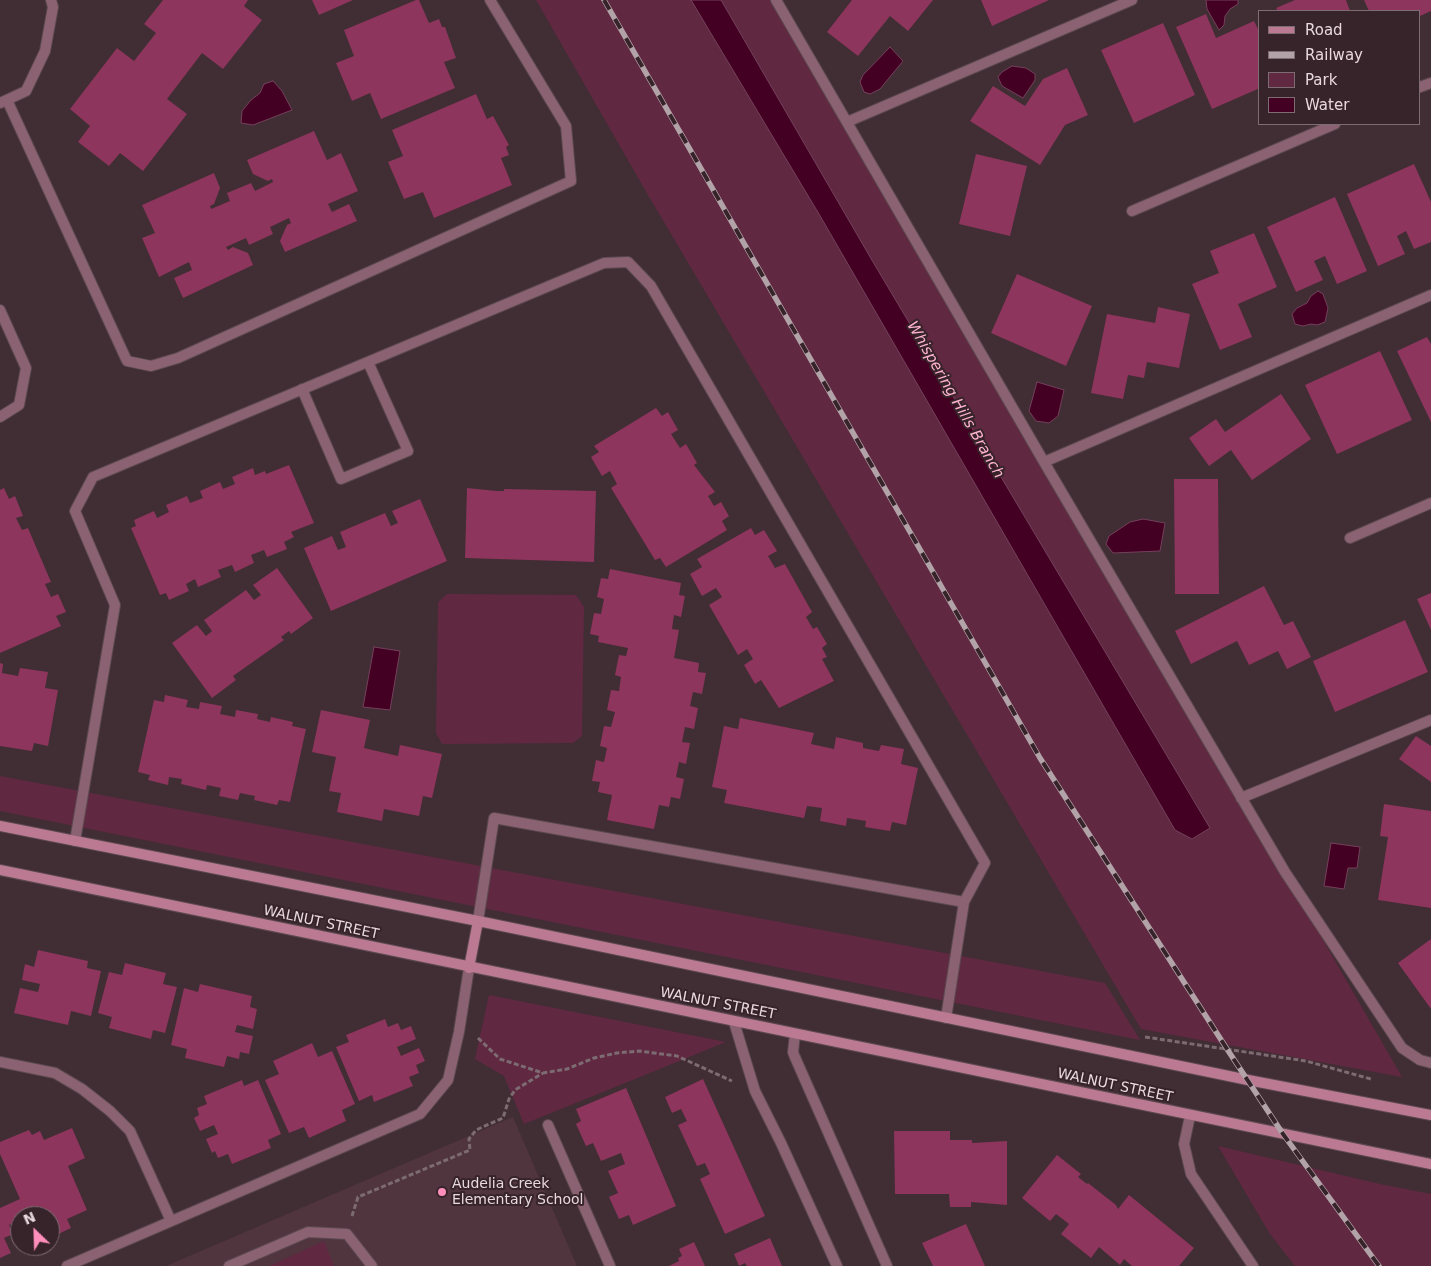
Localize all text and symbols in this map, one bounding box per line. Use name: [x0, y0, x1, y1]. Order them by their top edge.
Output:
legend: [1258, 10, 1421, 125]
text: Road: [1305, 21, 1343, 39]
text: Railway: [1305, 46, 1363, 64]
text: Park: [1305, 71, 1337, 89]
text: Water: [1305, 96, 1349, 114]
water label: Whispering Hills Branch: [903, 318, 1007, 482]
street label: WALNUT STREET: [262, 903, 380, 943]
street label: WALNUT STREET: [659, 985, 777, 1023]
street label: WALNUT STREET: [1056, 1066, 1174, 1106]
place label: Audelia Creek Elementary School: [452, 1176, 584, 1208]
marker: Audelia Creek Elementary School: [436, 1186, 448, 1198]
north arrow: [10, 1206, 60, 1256]
text: N: [21, 1209, 38, 1228]

